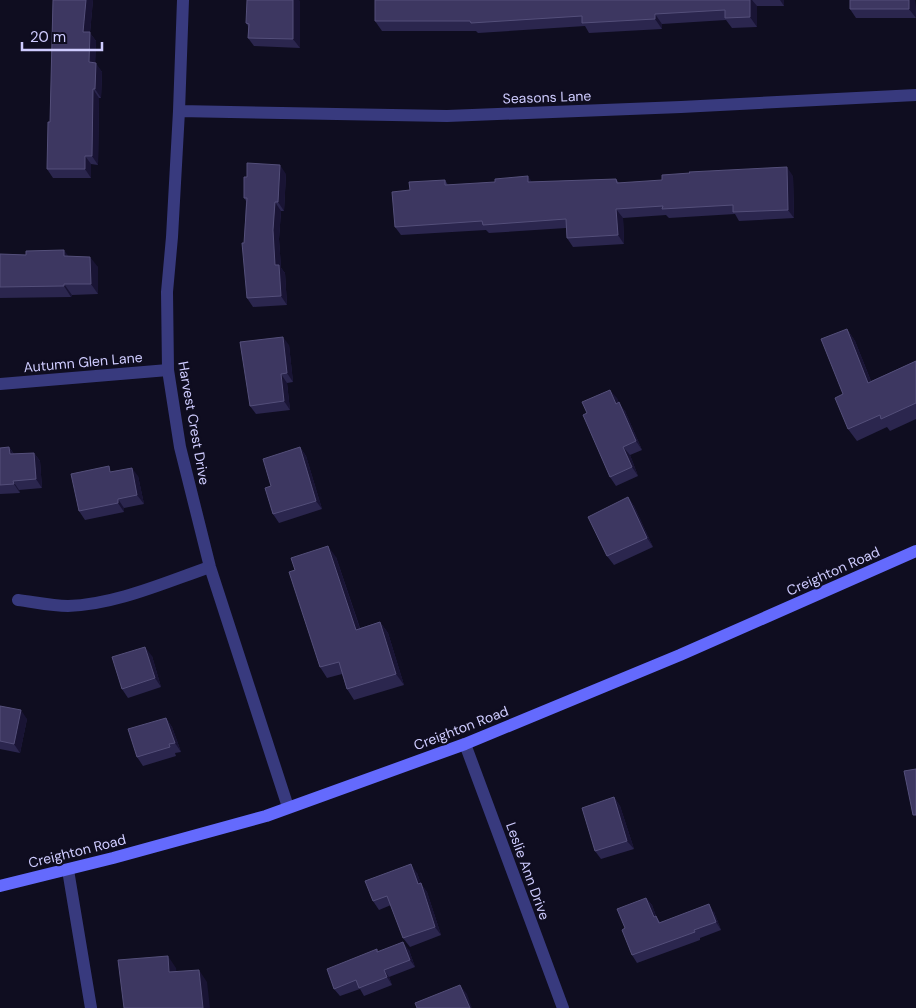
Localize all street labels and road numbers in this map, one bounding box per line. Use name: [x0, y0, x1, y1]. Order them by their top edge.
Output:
street label: Seasons Lane: [502, 86, 592, 108]
street label: Autumn Glen Lane: [23, 348, 143, 376]
street label: Harvest Crest Drive: [174, 360, 214, 486]
street label: Creighton Road: [784, 542, 882, 600]
street label: Creighton Road: [411, 702, 511, 754]
street label: Leslie Ann Drive: [502, 820, 554, 922]
street label: Creighton Road: [26, 830, 128, 872]

